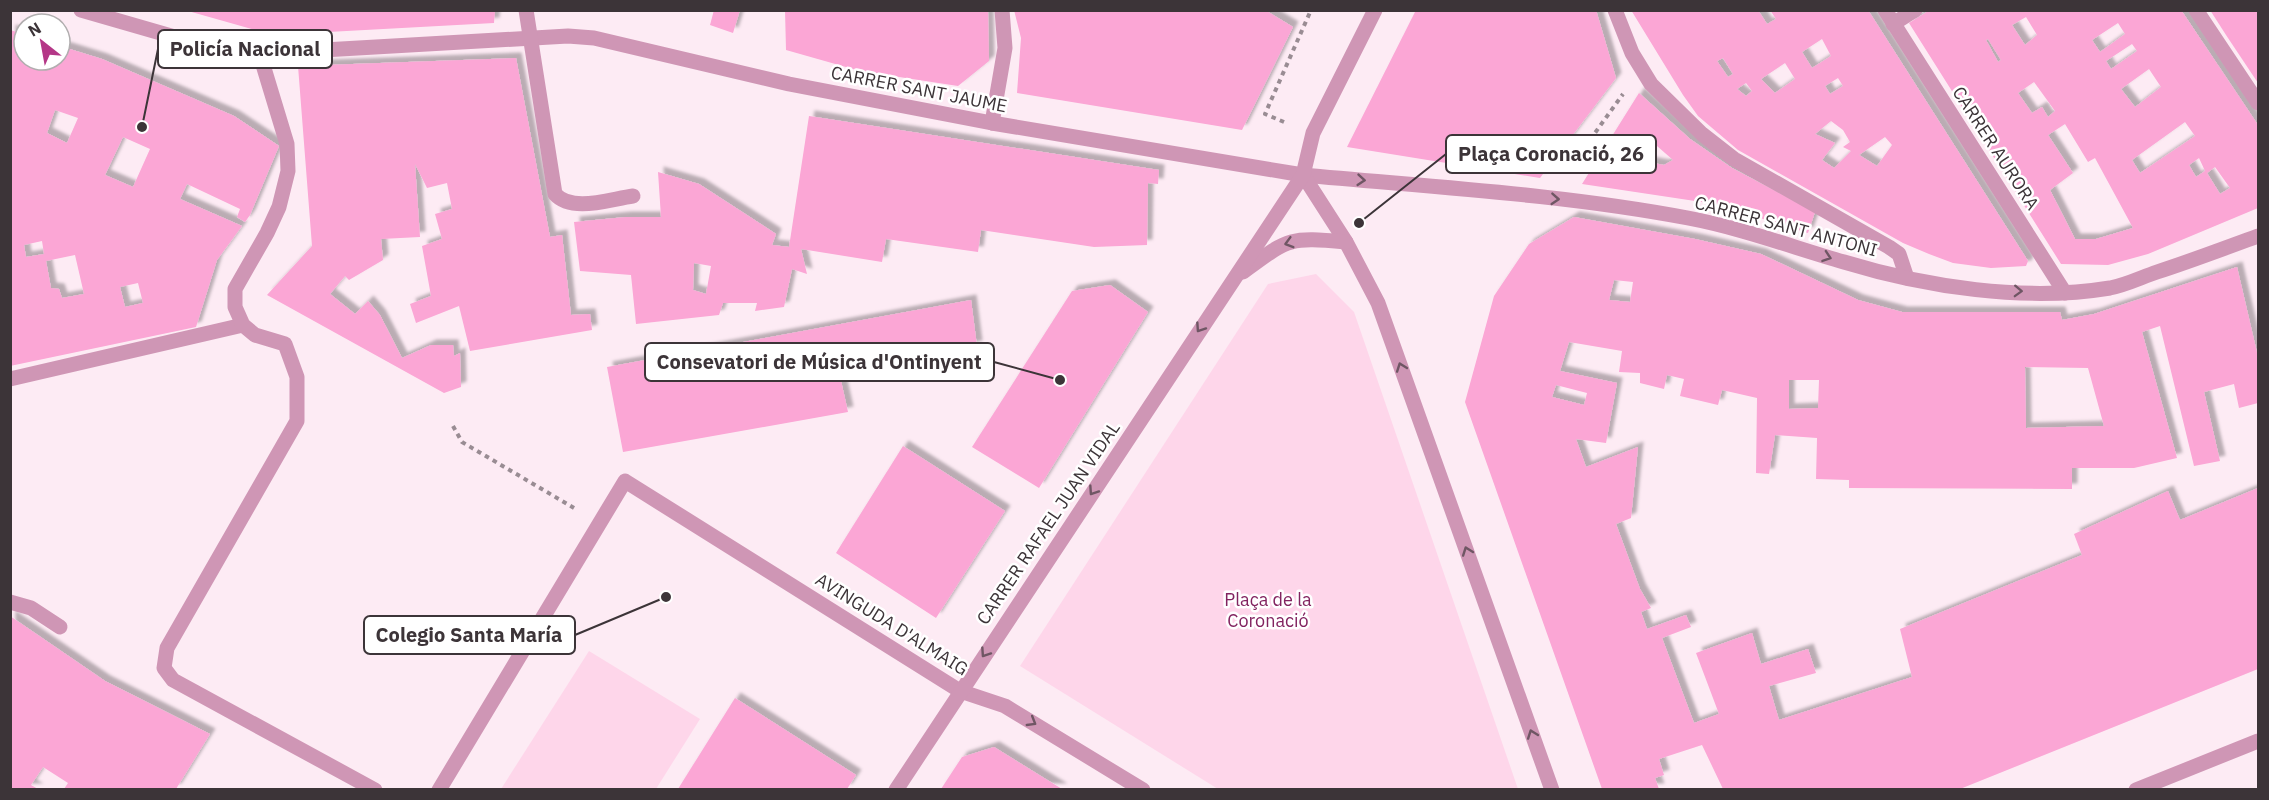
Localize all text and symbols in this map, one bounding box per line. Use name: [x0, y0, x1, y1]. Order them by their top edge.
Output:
north arrow: [12, 12, 72, 72]
text: N: [24, 18, 44, 41]
callout: Policía Nacional: [158, 30, 332, 68]
text: Policía Nacional: [170, 35, 320, 62]
street label: CARRER SANT JAUME: [829, 61, 1009, 117]
street label: CARRER AURORA: [1948, 82, 2045, 214]
callout: Plaça Coronació, 26: [1446, 135, 1656, 173]
text: Plaça Coronació, 26: [1458, 140, 1644, 167]
one-way arrow: [1356, 173, 1365, 186]
street label: CARRER SANT ANTONI: [1692, 191, 1880, 261]
one-way arrow: [1550, 193, 1559, 206]
one-way arrow: [1284, 235, 1294, 248]
one-way arrow: [1821, 249, 1832, 262]
one-way arrow: [2014, 285, 2023, 297]
one-way arrow: [1196, 322, 1208, 332]
callout: Consevatori de Música d'Ontinyent: [645, 343, 994, 381]
text: Consevatori de Música d'Ontinyent: [656, 348, 982, 375]
one-way arrow: [1396, 362, 1409, 373]
street label: CARRER RAFAEL JUAN VIDAL: [971, 417, 1125, 629]
one-way arrow: [1089, 484, 1100, 495]
one-way arrow: [1461, 546, 1474, 557]
street label: AVINGUDA D'ALMAIG: [811, 568, 973, 680]
park label: Plaça de la Coronació: [1224, 588, 1312, 632]
callout: Colegio Santa María: [364, 616, 575, 654]
text: Colegio Santa María: [376, 621, 562, 648]
one-way arrow: [980, 647, 992, 657]
one-way arrow: [1026, 715, 1036, 727]
one-way arrow: [1527, 730, 1540, 740]

